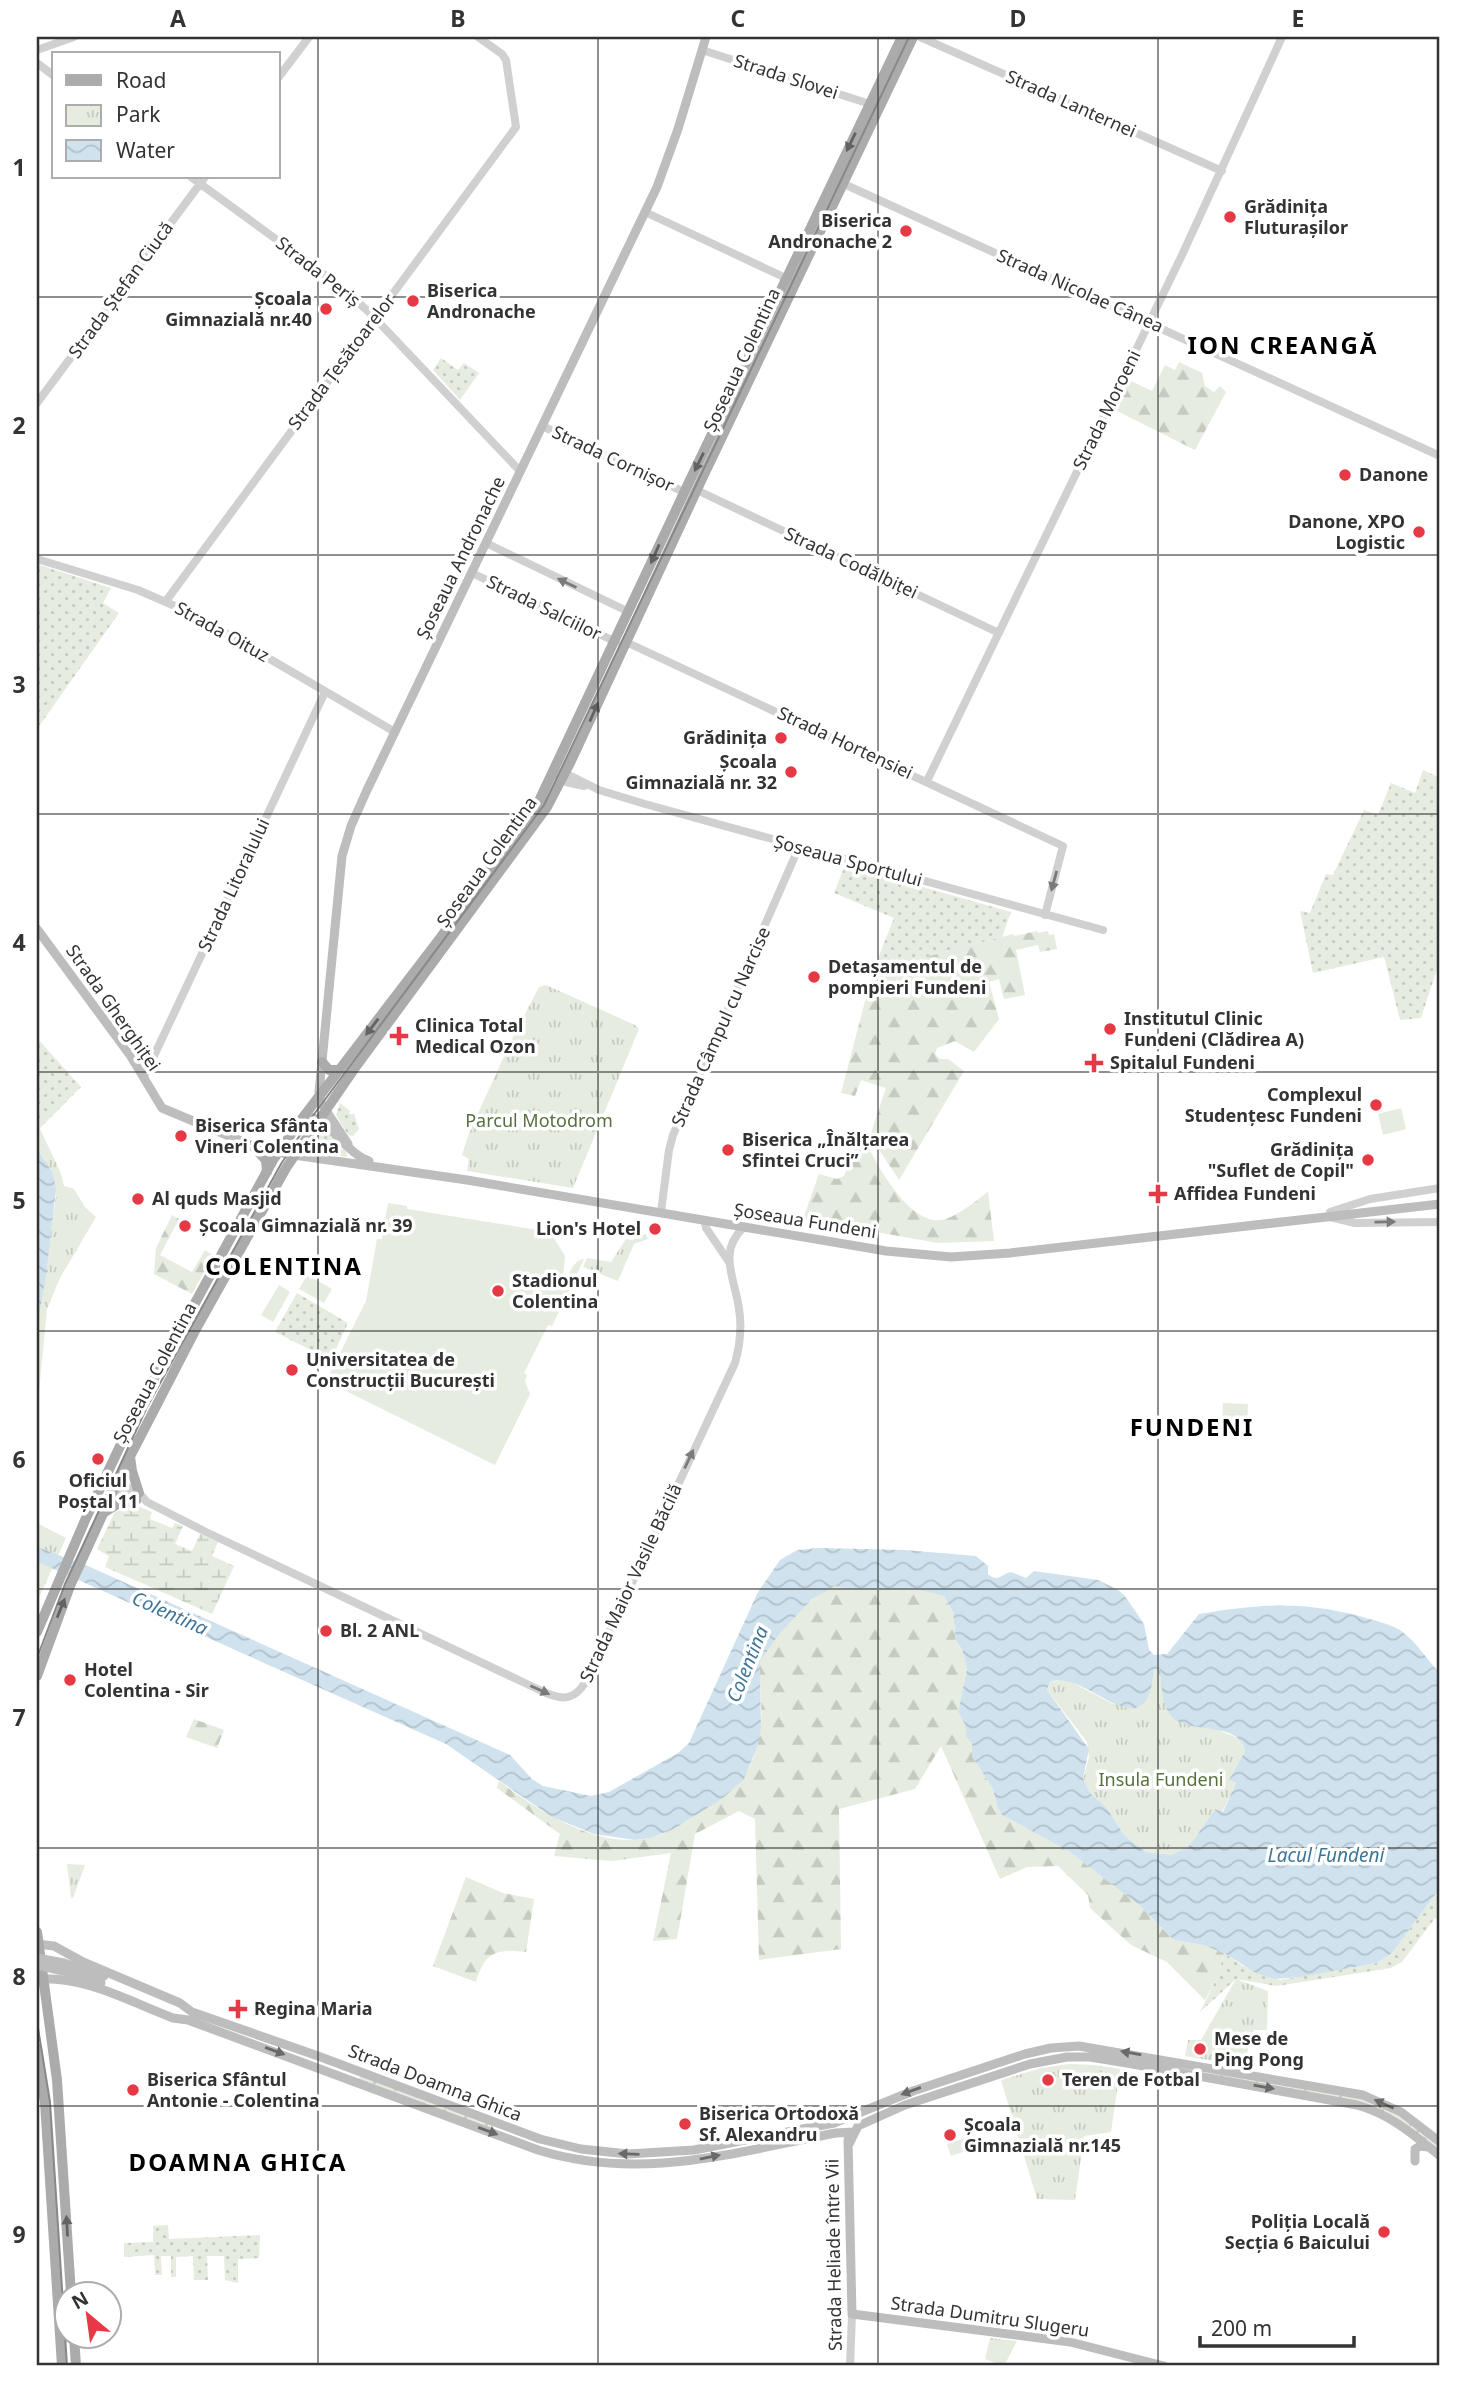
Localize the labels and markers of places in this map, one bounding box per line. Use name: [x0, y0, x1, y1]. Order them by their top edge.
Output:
place label: Grădinița Fluturașilor: [1244, 194, 1348, 239]
place label: Biserica Andronache 2: [768, 208, 892, 253]
marker: Grădinița Fluturașilor: [1222, 209, 1238, 225]
marker: Biserica Andronache 2: [898, 223, 914, 239]
place label: Biserica Andronache: [427, 278, 536, 323]
place label: Școala Gimnazială nr.40: [165, 286, 312, 331]
marker: Biserica Andronache: [405, 293, 421, 309]
marker: Școala Gimnazială nr.40: [318, 301, 334, 317]
place label: Danone: [1359, 462, 1428, 486]
marker: Danone: [1337, 467, 1353, 483]
place label: Danone, XPO Logistic: [1288, 509, 1405, 554]
marker: Danone, XPO Logistic: [1411, 524, 1427, 540]
place label: Grădinița: [683, 725, 767, 749]
marker: Grădinița: [773, 730, 789, 746]
place label: Școala Gimnazială nr. 32: [625, 749, 777, 794]
marker: Școala Gimnazială nr. 32: [783, 764, 799, 780]
place label: Detașamentul de pompieri Fundeni: [828, 954, 986, 999]
marker: Detașamentul de pompieri Fundeni: [806, 969, 822, 985]
place label: Institutul Clinic Fundeni (Clădirea A): [1124, 1006, 1304, 1051]
place label: Clinica Total Medical Ozon: [415, 1013, 536, 1058]
marker: Institutul Clinic Fundeni (Clădirea A): [1102, 1021, 1118, 1037]
marker: Clinica Total Medical Ozon: [389, 1026, 409, 1046]
place label: Spitalul Fundeni: [1110, 1050, 1255, 1074]
marker: Spitalul Fundeni: [1084, 1053, 1104, 1073]
place label: Complexul Studențesc Fundeni: [1185, 1082, 1362, 1127]
marker: Complexul Studențesc Fundeni: [1368, 1097, 1384, 1113]
place label: Biserica Sfânta Vineri Colentina: [195, 1113, 339, 1158]
place label: Biserica „Înălțarea Sfintei Cruci”: [742, 1127, 909, 1172]
marker: Biserica Sfânta Vineri Colentina: [173, 1128, 189, 1144]
place label: Grădinița "Suflet de Copil": [1208, 1137, 1354, 1182]
marker: Biserica „Înălțarea Sfintei Cruci”: [720, 1142, 736, 1158]
marker: Grădinița "Suflet de Copil": [1360, 1152, 1376, 1168]
place label: Affidea Fundeni: [1174, 1181, 1316, 1205]
marker: Affidea Fundeni: [1148, 1184, 1168, 1204]
place label: Al quds Masjid: [152, 1186, 282, 1210]
marker: Al quds Masjid: [130, 1191, 146, 1207]
place label: Școala Gimnazială nr. 39: [199, 1213, 413, 1237]
place label: Lion's Hotel: [536, 1216, 641, 1240]
marker: Școala Gimnazială nr. 39: [177, 1218, 193, 1234]
marker: Lion's Hotel: [647, 1221, 663, 1237]
place label: Stadionul Colentina: [512, 1268, 598, 1313]
marker: Stadionul Colentina: [490, 1283, 506, 1299]
place label: Universitatea de Construcții București: [306, 1347, 495, 1392]
marker: Universitatea de Construcții București: [284, 1362, 300, 1378]
marker: Oficiul Poștal 11: [90, 1451, 106, 1467]
place label: Oficiul Poștal 11: [58, 1468, 138, 1513]
place label: Bl. 2 ANL: [340, 1618, 419, 1642]
marker: Bl. 2 ANL: [318, 1623, 334, 1639]
place label: Hotel Colentina - Sir: [84, 1657, 209, 1702]
marker: Hotel Colentina - Sir: [62, 1672, 78, 1688]
place label: Regina Maria: [254, 1996, 372, 2020]
marker: Regina Maria: [228, 1999, 248, 2019]
place label: Mese de Ping Pong: [1214, 2026, 1304, 2071]
marker: Mese de Ping Pong: [1192, 2041, 1208, 2057]
place label: Biserica Sfântul Antonie - Colentina: [147, 2067, 319, 2112]
place label: Teren de Fotbal: [1062, 2067, 1200, 2091]
marker: Teren de Fotbal: [1040, 2072, 1056, 2088]
marker: Biserica Sfântul Antonie - Colentina: [125, 2082, 141, 2098]
place label: Biserica Ortodoxă Sf. Alexandru: [699, 2101, 859, 2146]
place label: Școala Gimnazială nr.145: [964, 2112, 1121, 2157]
marker: Biserica Ortodoxă Sf. Alexandru: [677, 2116, 693, 2132]
marker: Școala Gimnazială nr.145: [942, 2127, 958, 2143]
place label: Poliția Locală Secția 6 Baicului: [1225, 2209, 1370, 2254]
marker: Poliția Locală Secția 6 Baicului: [1376, 2224, 1392, 2240]

